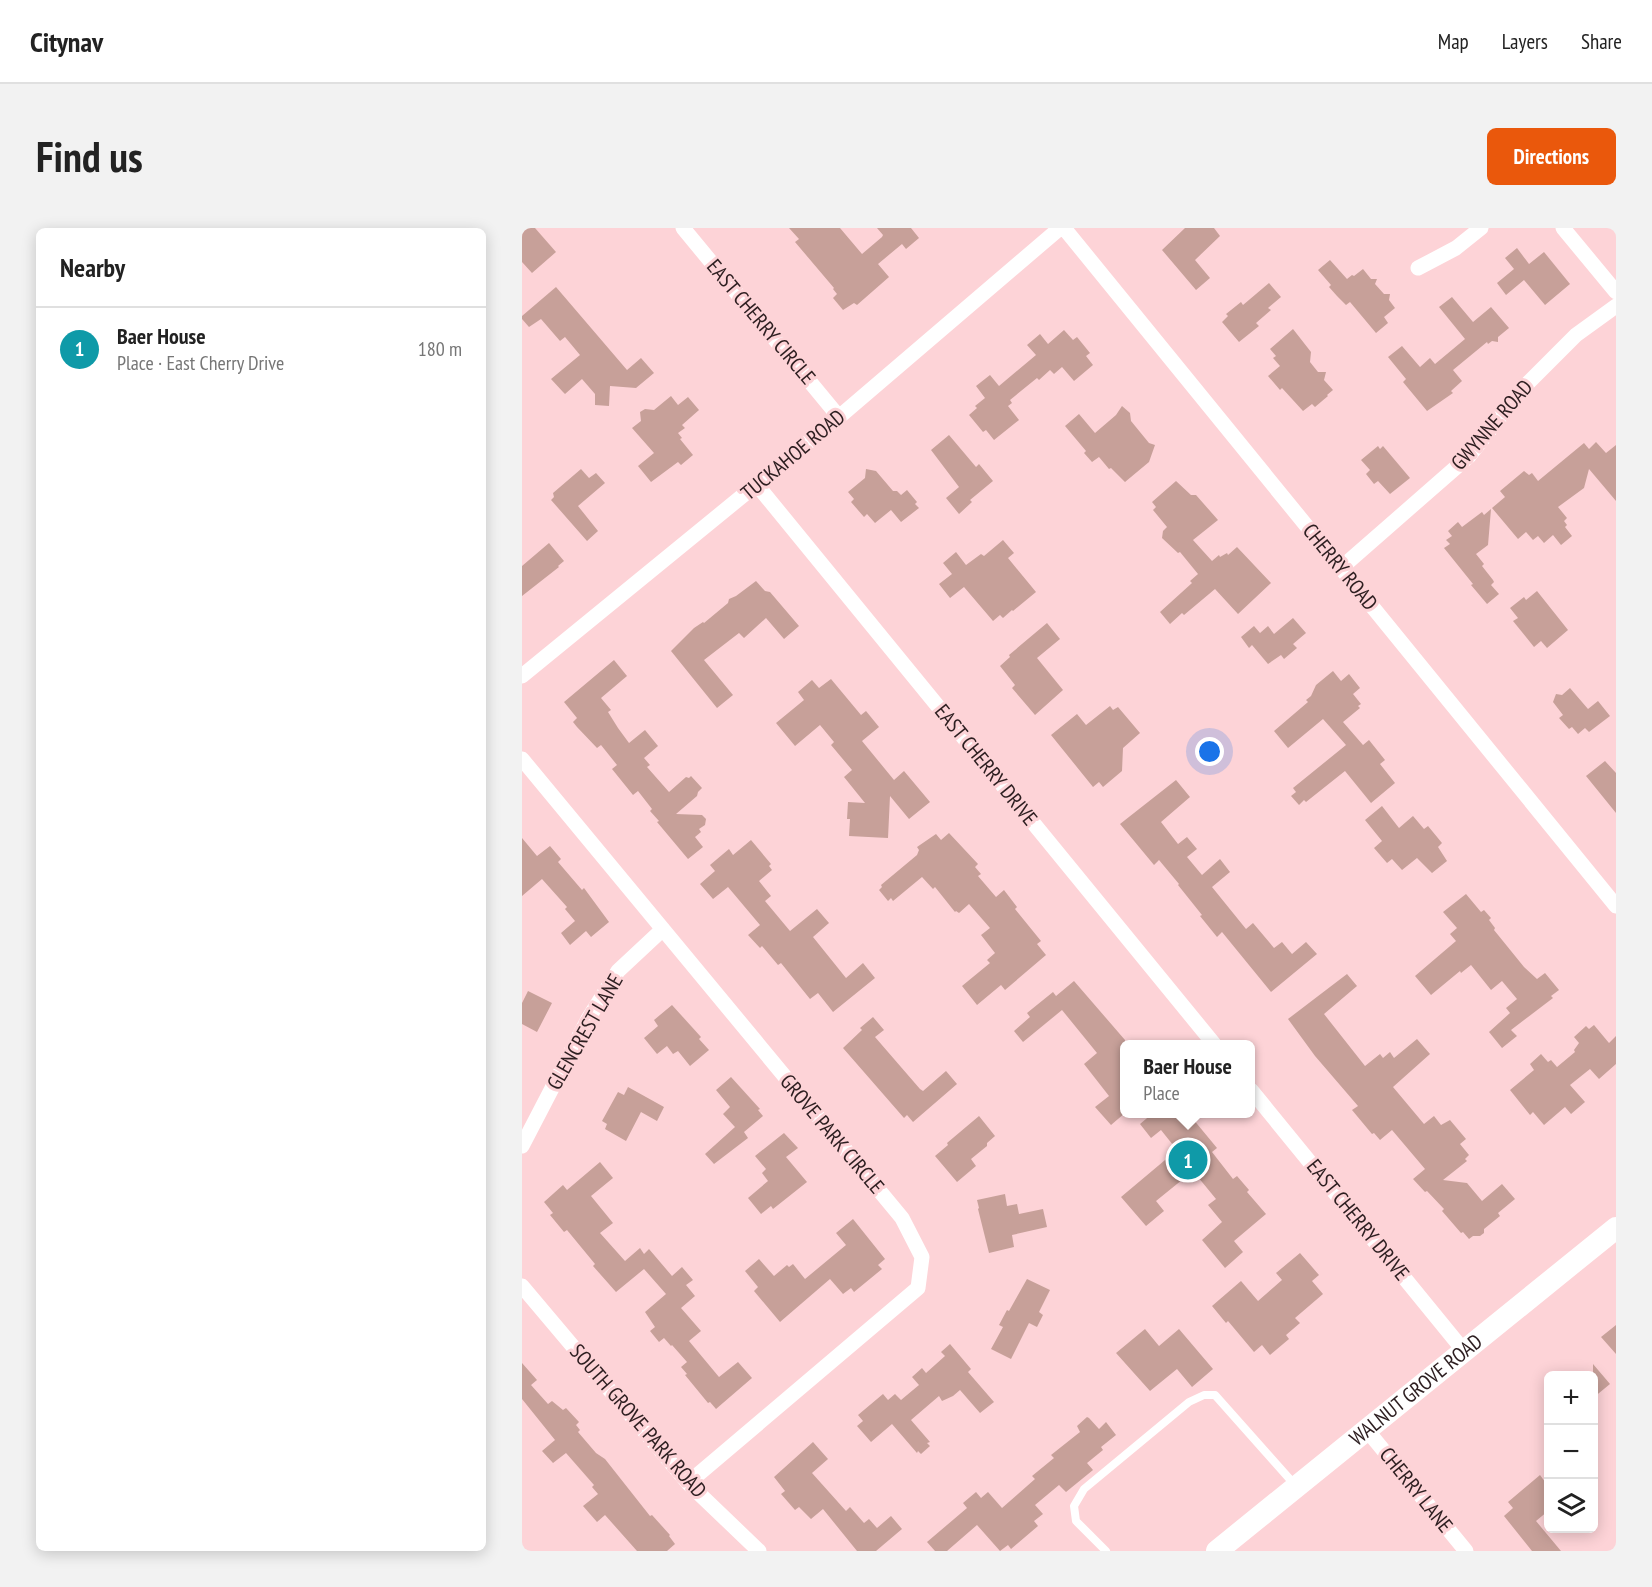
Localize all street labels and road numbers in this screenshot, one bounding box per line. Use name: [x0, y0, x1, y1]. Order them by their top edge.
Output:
street label: EAST CHERRY CIRCLE: [701, 254, 822, 390]
street label: GWYNNE ROAD: [1445, 374, 1538, 476]
street label: TUCKAHOE ROAD: [735, 403, 850, 506]
street label: CHERRY ROAD: [1297, 518, 1384, 616]
street label: EAST CHERRY DRIVE: [929, 698, 1044, 831]
street label: GLENCREST LANE: [541, 969, 629, 1094]
street label: GROVE PARK CIRCLE: [774, 1068, 890, 1199]
street label: EAST CHERRY DRIVE: [1301, 1153, 1416, 1286]
street label: WALNUT GROVE ROAD: [1344, 1328, 1488, 1451]
street label: SOUTH GROVE PARK ROAD: [564, 1338, 712, 1503]
street label: CHERRY LANE: [1374, 1442, 1459, 1538]

